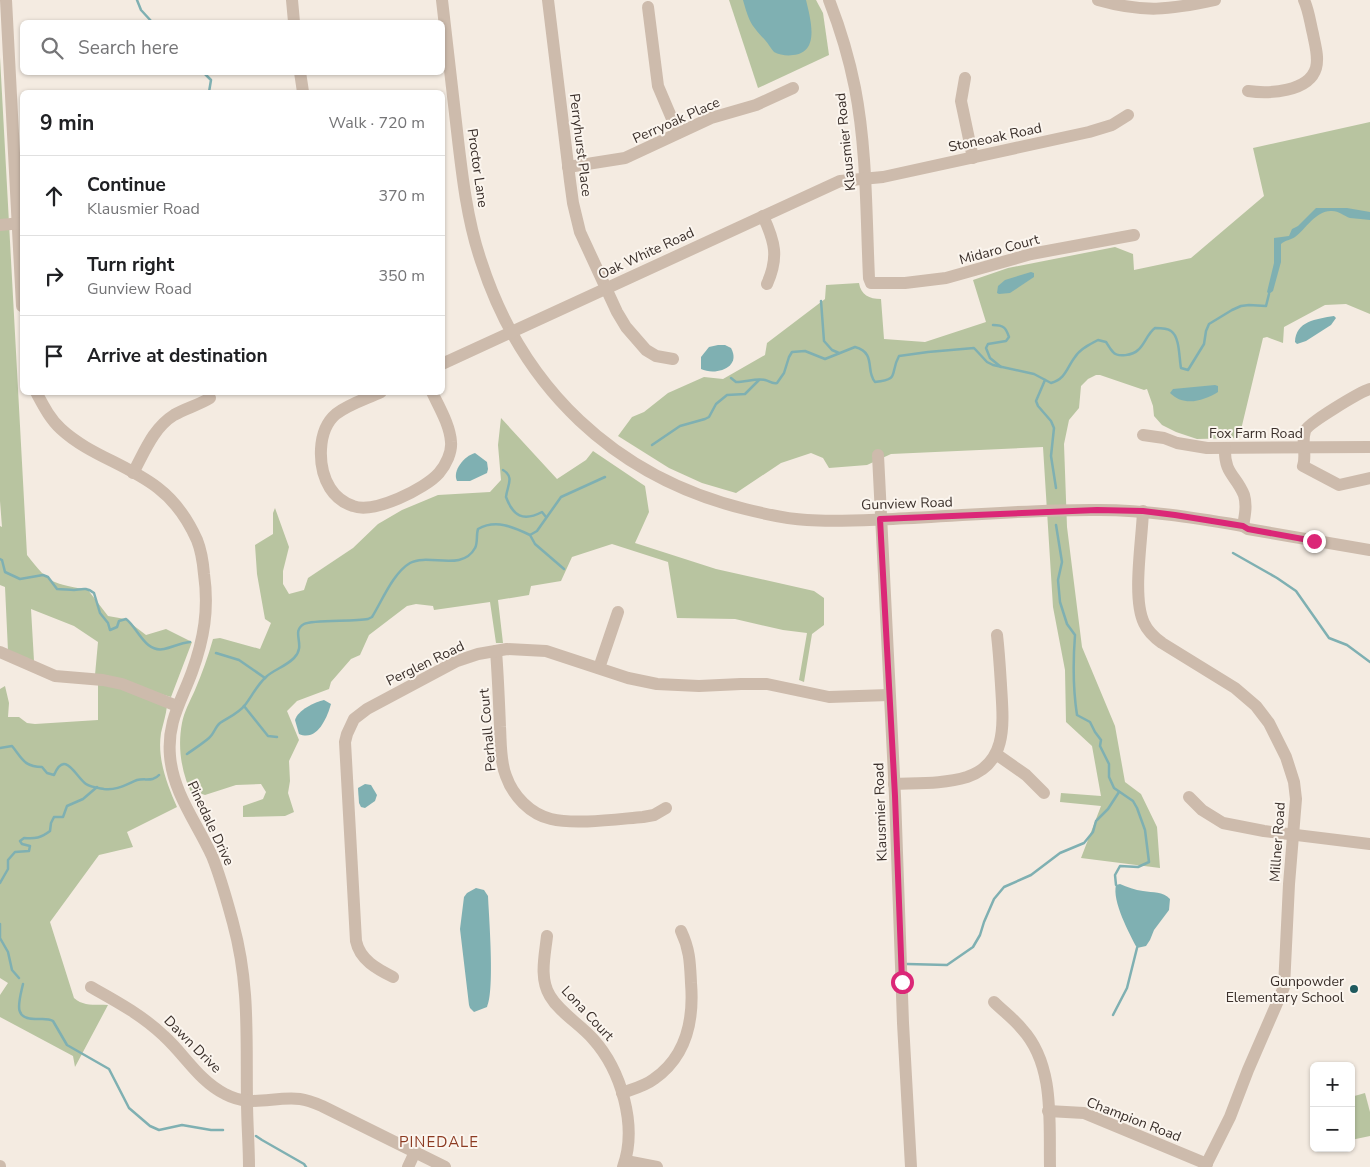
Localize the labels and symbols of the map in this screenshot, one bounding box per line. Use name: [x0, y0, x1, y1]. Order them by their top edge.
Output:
street label: Perryhurst Place: [565, 92, 596, 198]
street label: Klausmier Road: [831, 92, 860, 192]
street label: Perryoak Place: [630, 93, 723, 148]
street label: Stoneoak Road: [947, 118, 1044, 157]
street label: Proctor Lane: [463, 127, 492, 209]
street label: Oak White Road: [595, 223, 697, 284]
street label: Midaro Court: [957, 230, 1041, 269]
street label: Fox Farm Road: [1209, 424, 1303, 443]
street label: Gunview Road: [861, 492, 953, 515]
route end: [1303, 530, 1326, 553]
street label: Perglen Road: [383, 636, 467, 691]
street label: Perhall Court: [474, 688, 501, 772]
street label: Klausmier Road: [869, 762, 892, 862]
street label: Pinedale Drive: [183, 778, 238, 869]
street label: Millner Road: [1265, 801, 1290, 883]
route start: [891, 971, 914, 994]
place label: Gunpowder Elementary School: [1226, 972, 1345, 1007]
street label: Lona Court: [557, 982, 618, 1045]
marker: Gunpowder Elementary School: [1348, 983, 1360, 995]
street label: Dawn Drive: [160, 1011, 226, 1077]
street label: Champion Road: [1084, 1093, 1184, 1146]
district label: PINEDALE: [399, 1132, 479, 1152]

